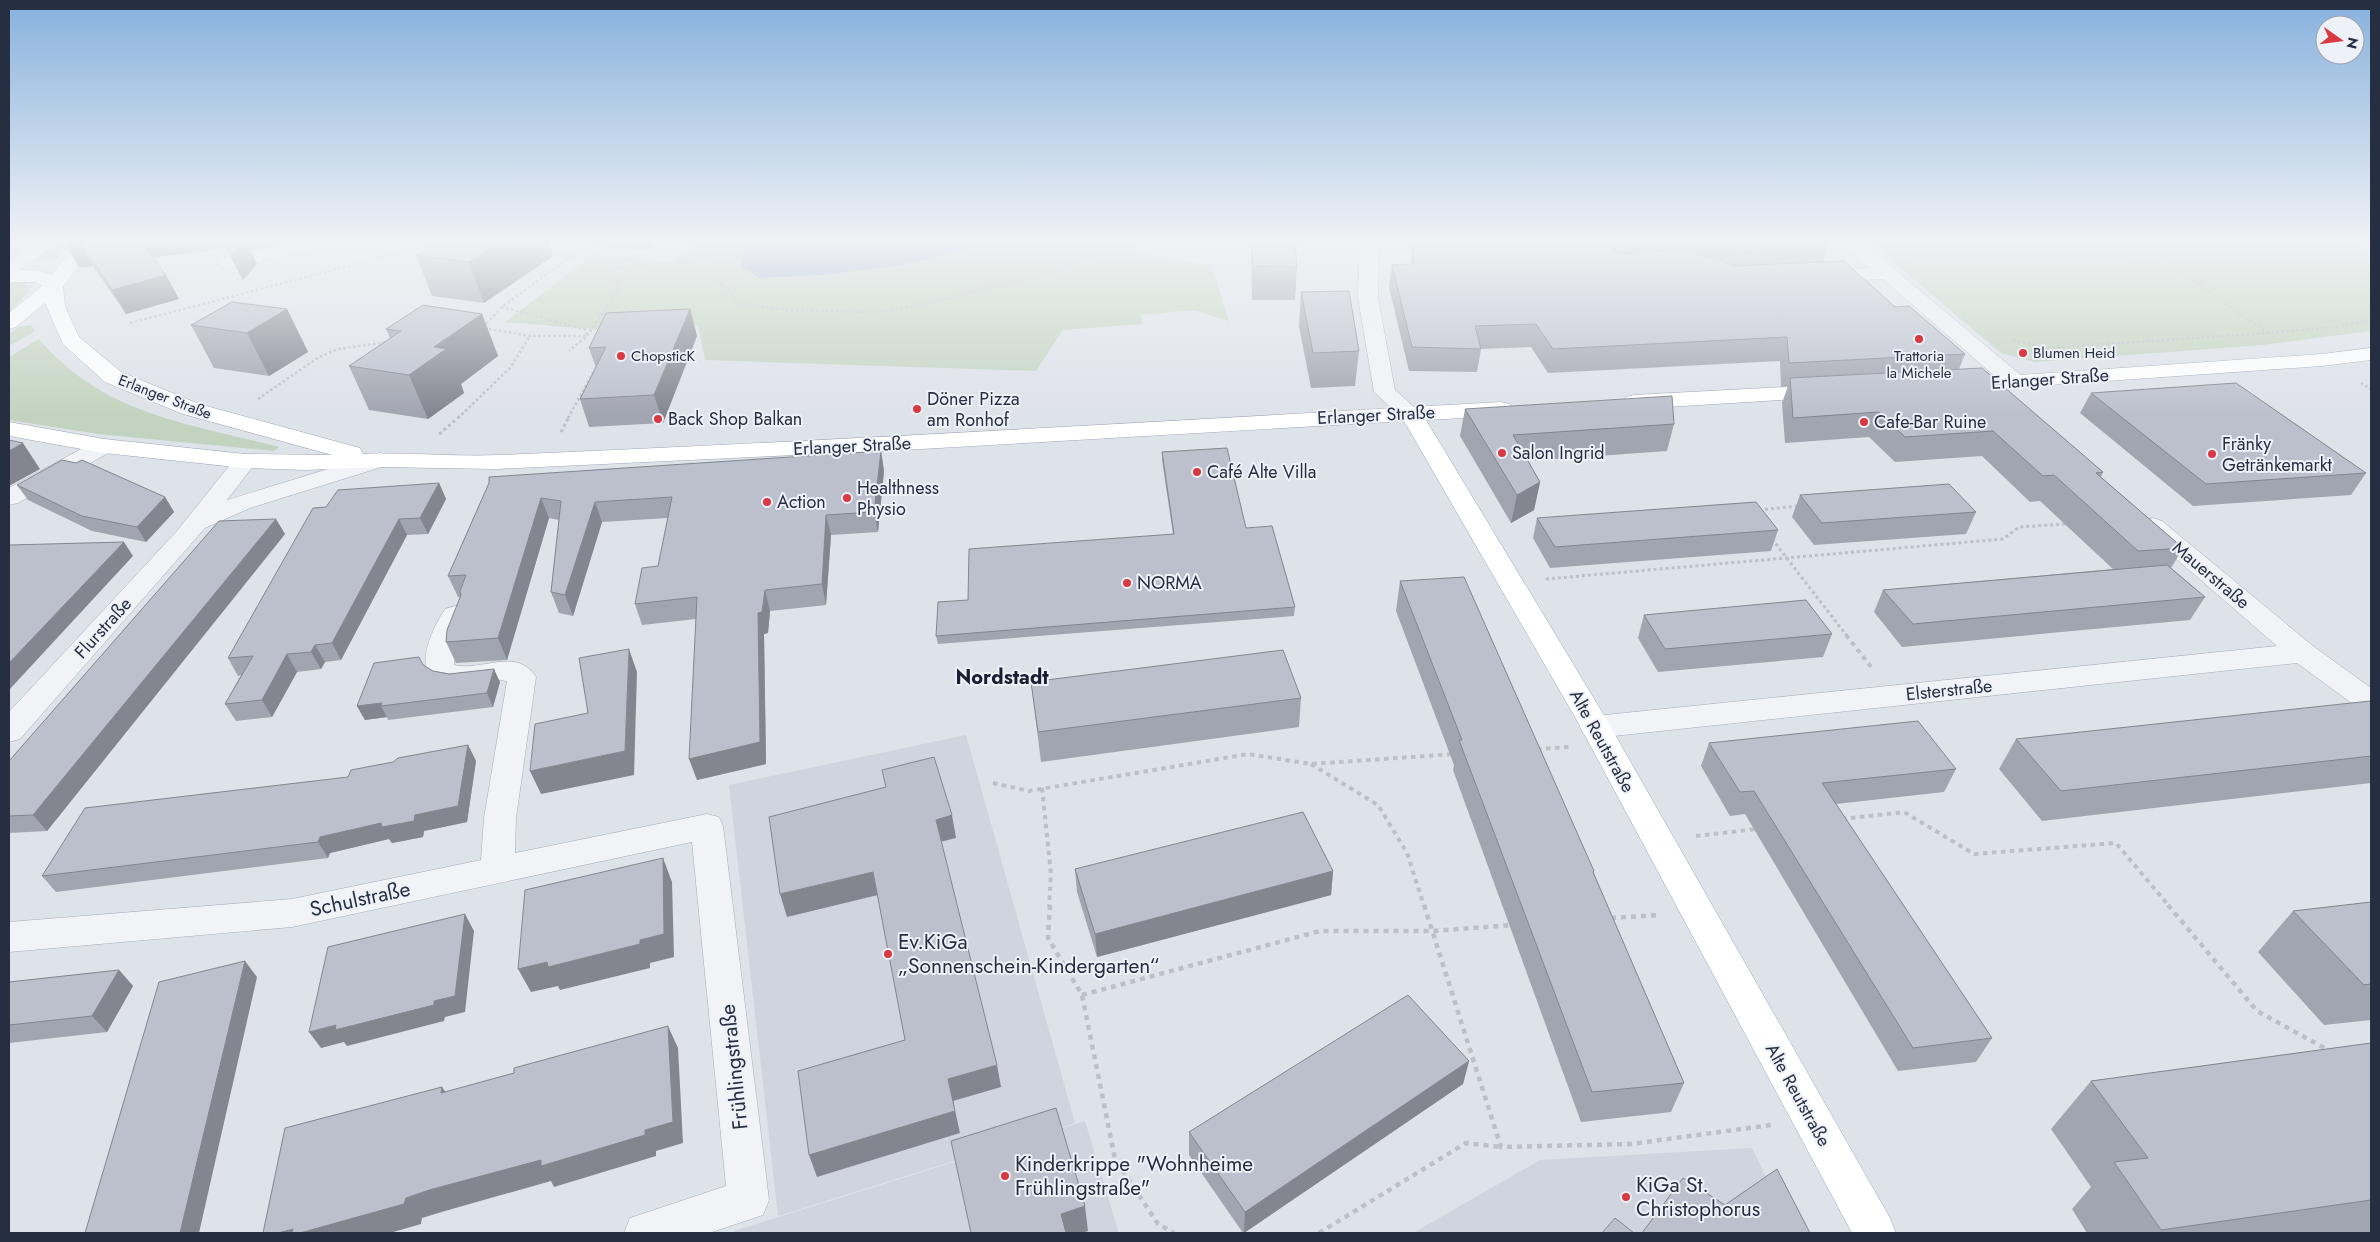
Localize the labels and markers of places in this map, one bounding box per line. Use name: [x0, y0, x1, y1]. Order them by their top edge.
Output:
marker: Trattoria la Michele: [1913, 333, 1925, 345]
place label: Blumen Heid: [2033, 342, 2115, 364]
place label: ChopsticK: [631, 345, 696, 367]
place label: Trattoria la Michele: [1886, 345, 1952, 384]
marker: Blumen Heid: [2017, 347, 2029, 359]
marker: ChopsticK: [615, 350, 627, 362]
place label: Döner Pizza am Ronhof: [927, 386, 1020, 433]
marker: Döner Pizza am Ronhof: [911, 403, 923, 415]
place label: Back Shop Balkan: [668, 406, 802, 432]
place label: Cafe-Bar Ruine: [1874, 409, 1986, 435]
marker: Back Shop Balkan: [652, 413, 664, 425]
marker: Cafe-Bar Ruine: [1858, 416, 1870, 428]
place label: Fränky Getränkemarkt: [2222, 431, 2333, 478]
place label: Salon Ingrid: [1512, 440, 1605, 466]
marker: Salon Ingrid: [1496, 447, 1508, 459]
marker: Fränky Getränkemarkt: [2206, 448, 2218, 460]
place label: Café Alte Villa: [1207, 459, 1316, 485]
marker: Café Alte Villa: [1191, 466, 1203, 478]
place label: Healthness Physio: [857, 475, 939, 522]
place label: Action: [777, 489, 826, 515]
marker: Healthness Physio: [841, 492, 853, 504]
marker: Action: [761, 496, 773, 508]
place label: NORMA: [1137, 570, 1202, 596]
marker: NORMA: [1121, 577, 1133, 589]
place label: Ev.KiGa „Sonnenschein-Kindergarten“: [898, 927, 1160, 981]
marker: Ev.KiGa „Sonnenschein-Kindergarten“: [882, 948, 894, 960]
place label: Kinderkrippe "Wohnheime Frühlingstraße": [1015, 1149, 1253, 1203]
marker: Kinderkrippe "Wohnheime Frühlingstraße": [999, 1170, 1011, 1182]
place label: KiGa St. Christophorus: [1636, 1170, 1760, 1224]
marker: KiGa St. Christophorus: [1620, 1191, 1632, 1203]

